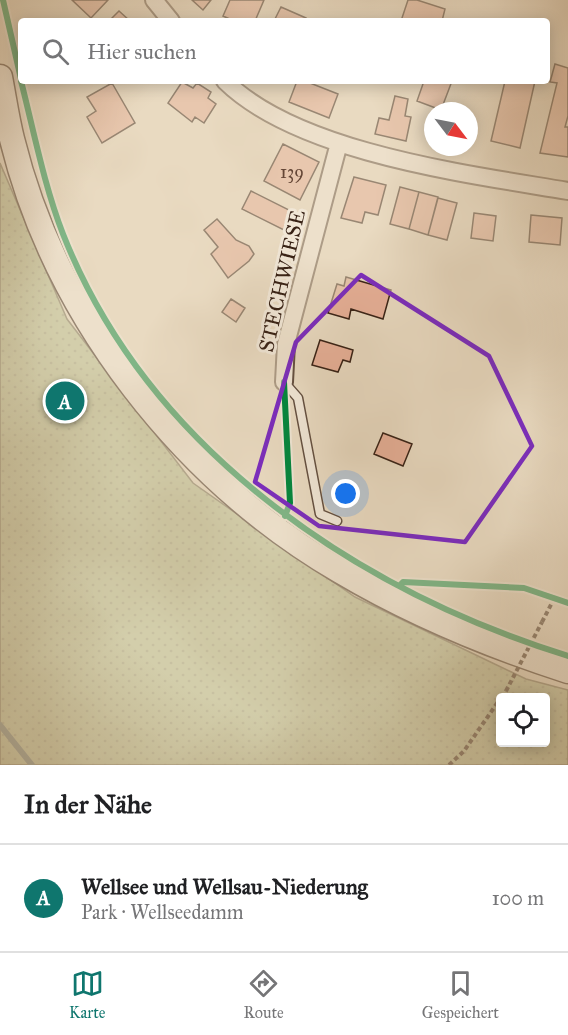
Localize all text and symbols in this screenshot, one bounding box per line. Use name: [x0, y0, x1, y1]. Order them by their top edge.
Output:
search box: [18, 18, 550, 84]
icon: search: [39, 35, 72, 68]
text: Hier suchen: [87, 38, 196, 65]
north arrow: [424, 102, 478, 156]
house number: 139: [280, 161, 304, 183]
street label: STECHWIESE: [253, 207, 311, 355]
pin: A: [46, 378, 84, 424]
your location: [331, 479, 360, 508]
map controls: [496, 693, 550, 747]
button: locate: [496, 693, 550, 747]
text: In der Nähe: [24, 788, 152, 820]
text: Wellsee und Wellsau-Niederung: [81, 873, 368, 900]
text: A: [37, 886, 50, 910]
text: 100 m: [492, 886, 544, 910]
text: Park · Wellseedamm: [81, 900, 244, 924]
tab: Karte: [69, 967, 105, 1022]
tab: Route: [244, 967, 284, 1022]
tab: Gespeichert: [422, 967, 499, 1022]

